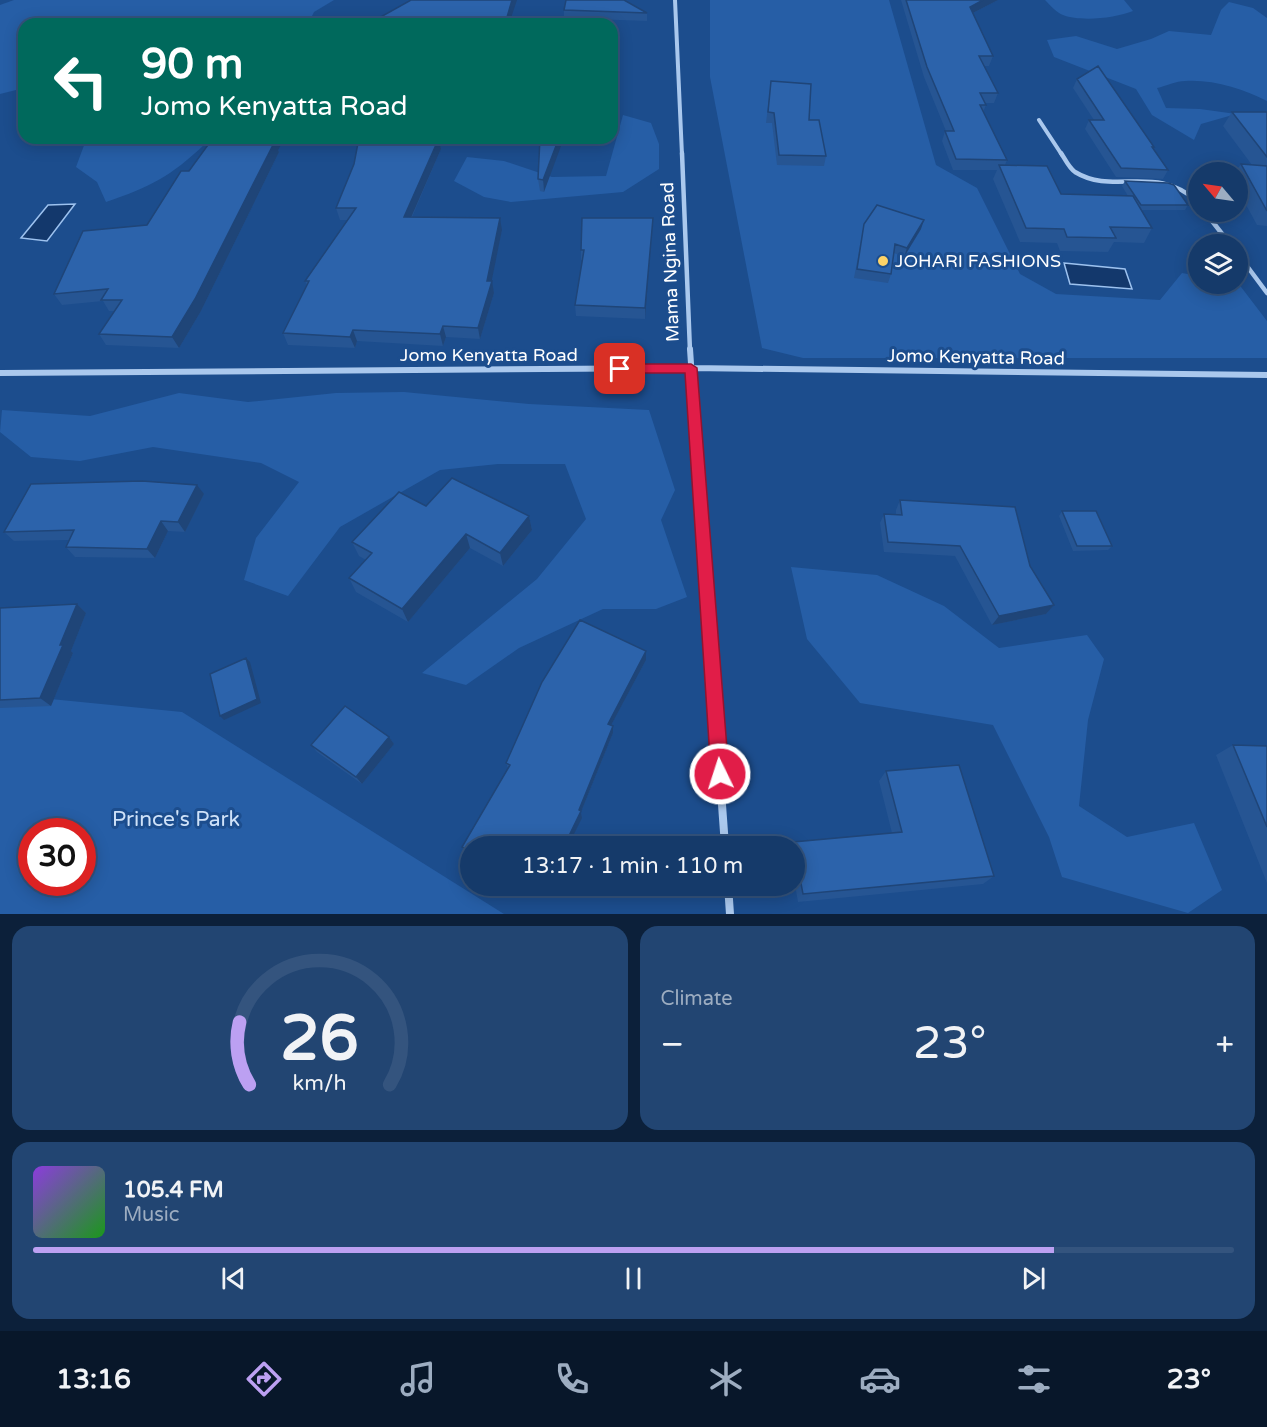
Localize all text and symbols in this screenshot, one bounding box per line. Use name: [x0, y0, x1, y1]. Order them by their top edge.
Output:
text: 90 m: [141, 39, 243, 90]
icon: left: [42, 42, 120, 120]
text: Jomo Kenyatta Road: [141, 90, 408, 123]
north arrow: [1188, 162, 1248, 222]
map controls: [1188, 162, 1248, 294]
street label: Mama Ngina Road: [656, 182, 684, 342]
button: layers: [1188, 234, 1248, 294]
place label: JOHARI FASHIONS: [895, 250, 1061, 272]
marker: JOHARI FASHIONS: [876, 254, 890, 268]
pin: [594, 343, 645, 394]
street label: Jomo Kenyatta Road: [400, 344, 578, 366]
street label: Jomo Kenyatta Road: [887, 344, 1065, 370]
icon: arrive: [603, 352, 636, 385]
position arrow: [688, 742, 752, 806]
park label: Prince's Park: [112, 807, 240, 832]
speed limit sign: 30: [18, 818, 96, 896]
text: 13:17 · 1 min · 110 m: [522, 853, 743, 879]
text: Climate: [661, 987, 733, 1011]
text: 26: [281, 1002, 359, 1077]
text: 23°: [913, 1017, 986, 1071]
text: −: [661, 1025, 684, 1064]
text: +: [1215, 1025, 1234, 1064]
text: km/h: [293, 1070, 347, 1096]
text: 105.4 FM: [123, 1177, 224, 1203]
text: Music: [123, 1203, 179, 1227]
icon: previous: [217, 1262, 250, 1295]
icon: pause: [617, 1262, 650, 1295]
icon: next: [1017, 1262, 1050, 1295]
icon: directions: [243, 1358, 285, 1400]
icon: music: [397, 1358, 439, 1400]
icon: phone: [551, 1358, 593, 1400]
icon: climate: [705, 1358, 747, 1400]
icon: car: [859, 1358, 901, 1400]
icon: filters: [1013, 1358, 1055, 1400]
text: 13:16: [56, 1363, 131, 1396]
text: 23°: [1167, 1363, 1211, 1396]

